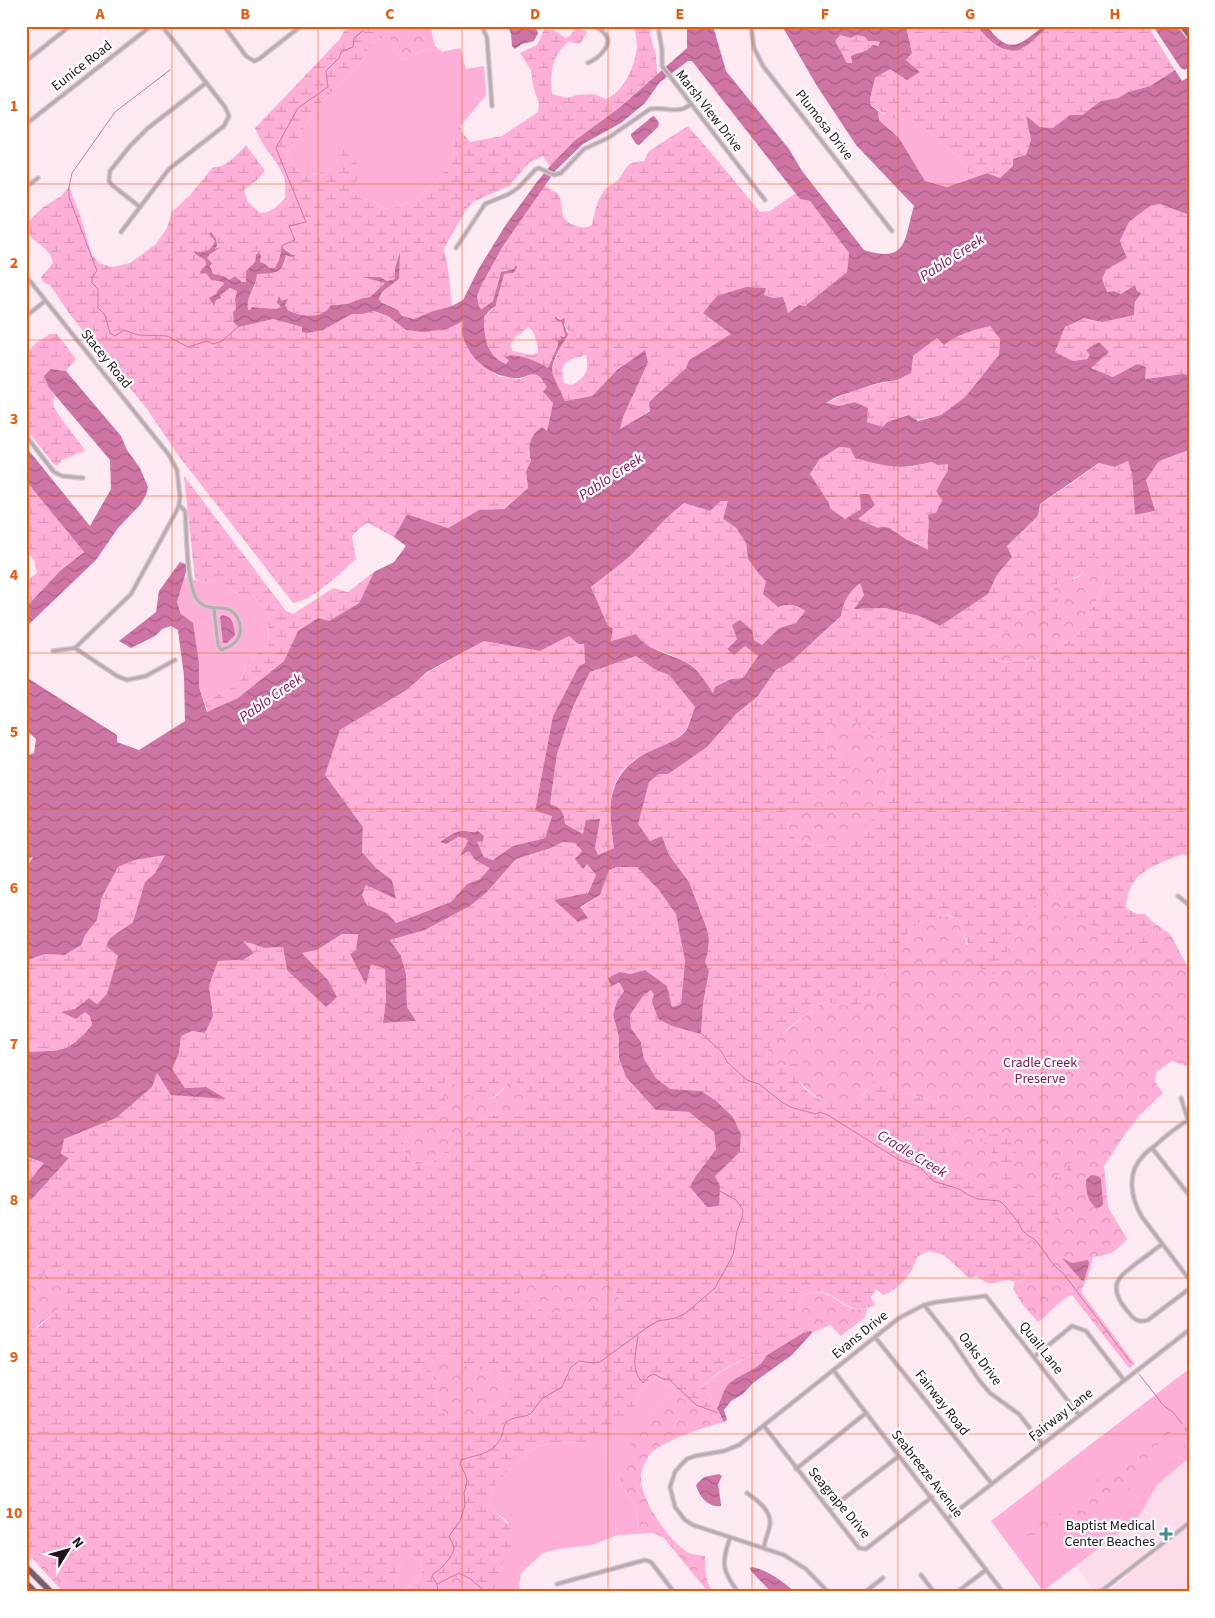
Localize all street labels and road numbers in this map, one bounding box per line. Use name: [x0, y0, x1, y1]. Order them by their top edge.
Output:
street label: Eunice Road: [47, 36, 117, 96]
street label: Marsh View Drive: [671, 66, 747, 156]
street label: Plumosa Drive: [790, 86, 858, 164]
street label: Stacey Road: [76, 325, 136, 393]
street label: Evans Drive: [828, 1306, 892, 1364]
street label: Quail Lane: [1014, 1317, 1068, 1379]
street label: Oaks Drive: [953, 1328, 1007, 1390]
street label: Fairway Road: [910, 1366, 974, 1440]
street label: Fairway Lane: [1025, 1383, 1097, 1447]
street label: Seabreeze Avenue: [886, 1426, 968, 1522]
street label: Seagrape Drive: [803, 1463, 875, 1543]

